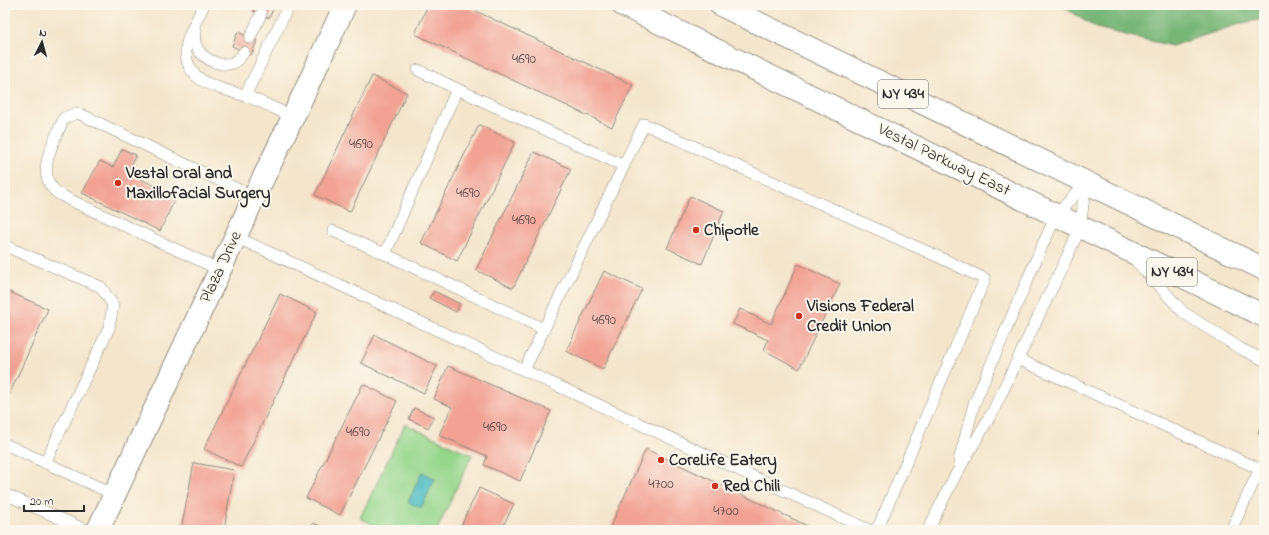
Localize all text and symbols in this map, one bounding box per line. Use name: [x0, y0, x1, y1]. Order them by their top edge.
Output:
north arrow: [22, 22, 62, 62]
text: N: [38, 25, 47, 41]
house number: 4690: [512, 48, 536, 70]
road number: NY 434: [878, 80, 928, 108]
street label: Vestal Parkway East: [872, 117, 1015, 204]
house number: 4690: [349, 133, 373, 155]
place label: Vestal Oral and Maxillofacial Surgery: [125, 161, 271, 208]
marker: Vestal Oral and Maxillofacial Surgery: [113, 178, 123, 188]
house number: 4690: [456, 182, 480, 204]
house number: 4690: [512, 209, 536, 231]
place label: Chipotle: [704, 218, 760, 243]
marker: Chipotle: [691, 225, 701, 235]
street label: Plaza Drive: [193, 227, 249, 307]
road number: NY 434: [1147, 258, 1197, 286]
place label: Visions Federal Credit Union: [806, 294, 914, 339]
house number: 4690: [592, 309, 616, 331]
marker: Visions Federal Credit Union: [794, 311, 804, 321]
house number: 4690: [483, 416, 507, 438]
house number: 4690: [346, 421, 370, 443]
place label: CoreLife Eatery: [669, 448, 777, 475]
marker: CoreLife Eatery: [656, 455, 666, 465]
house number: 4700: [648, 473, 674, 495]
place label: Red Chili: [723, 474, 780, 499]
marker: Red Chili: [710, 481, 720, 491]
scale bar: [24, 487, 84, 513]
text: 20 m: [30, 493, 53, 511]
house number: 4700: [713, 500, 739, 522]

